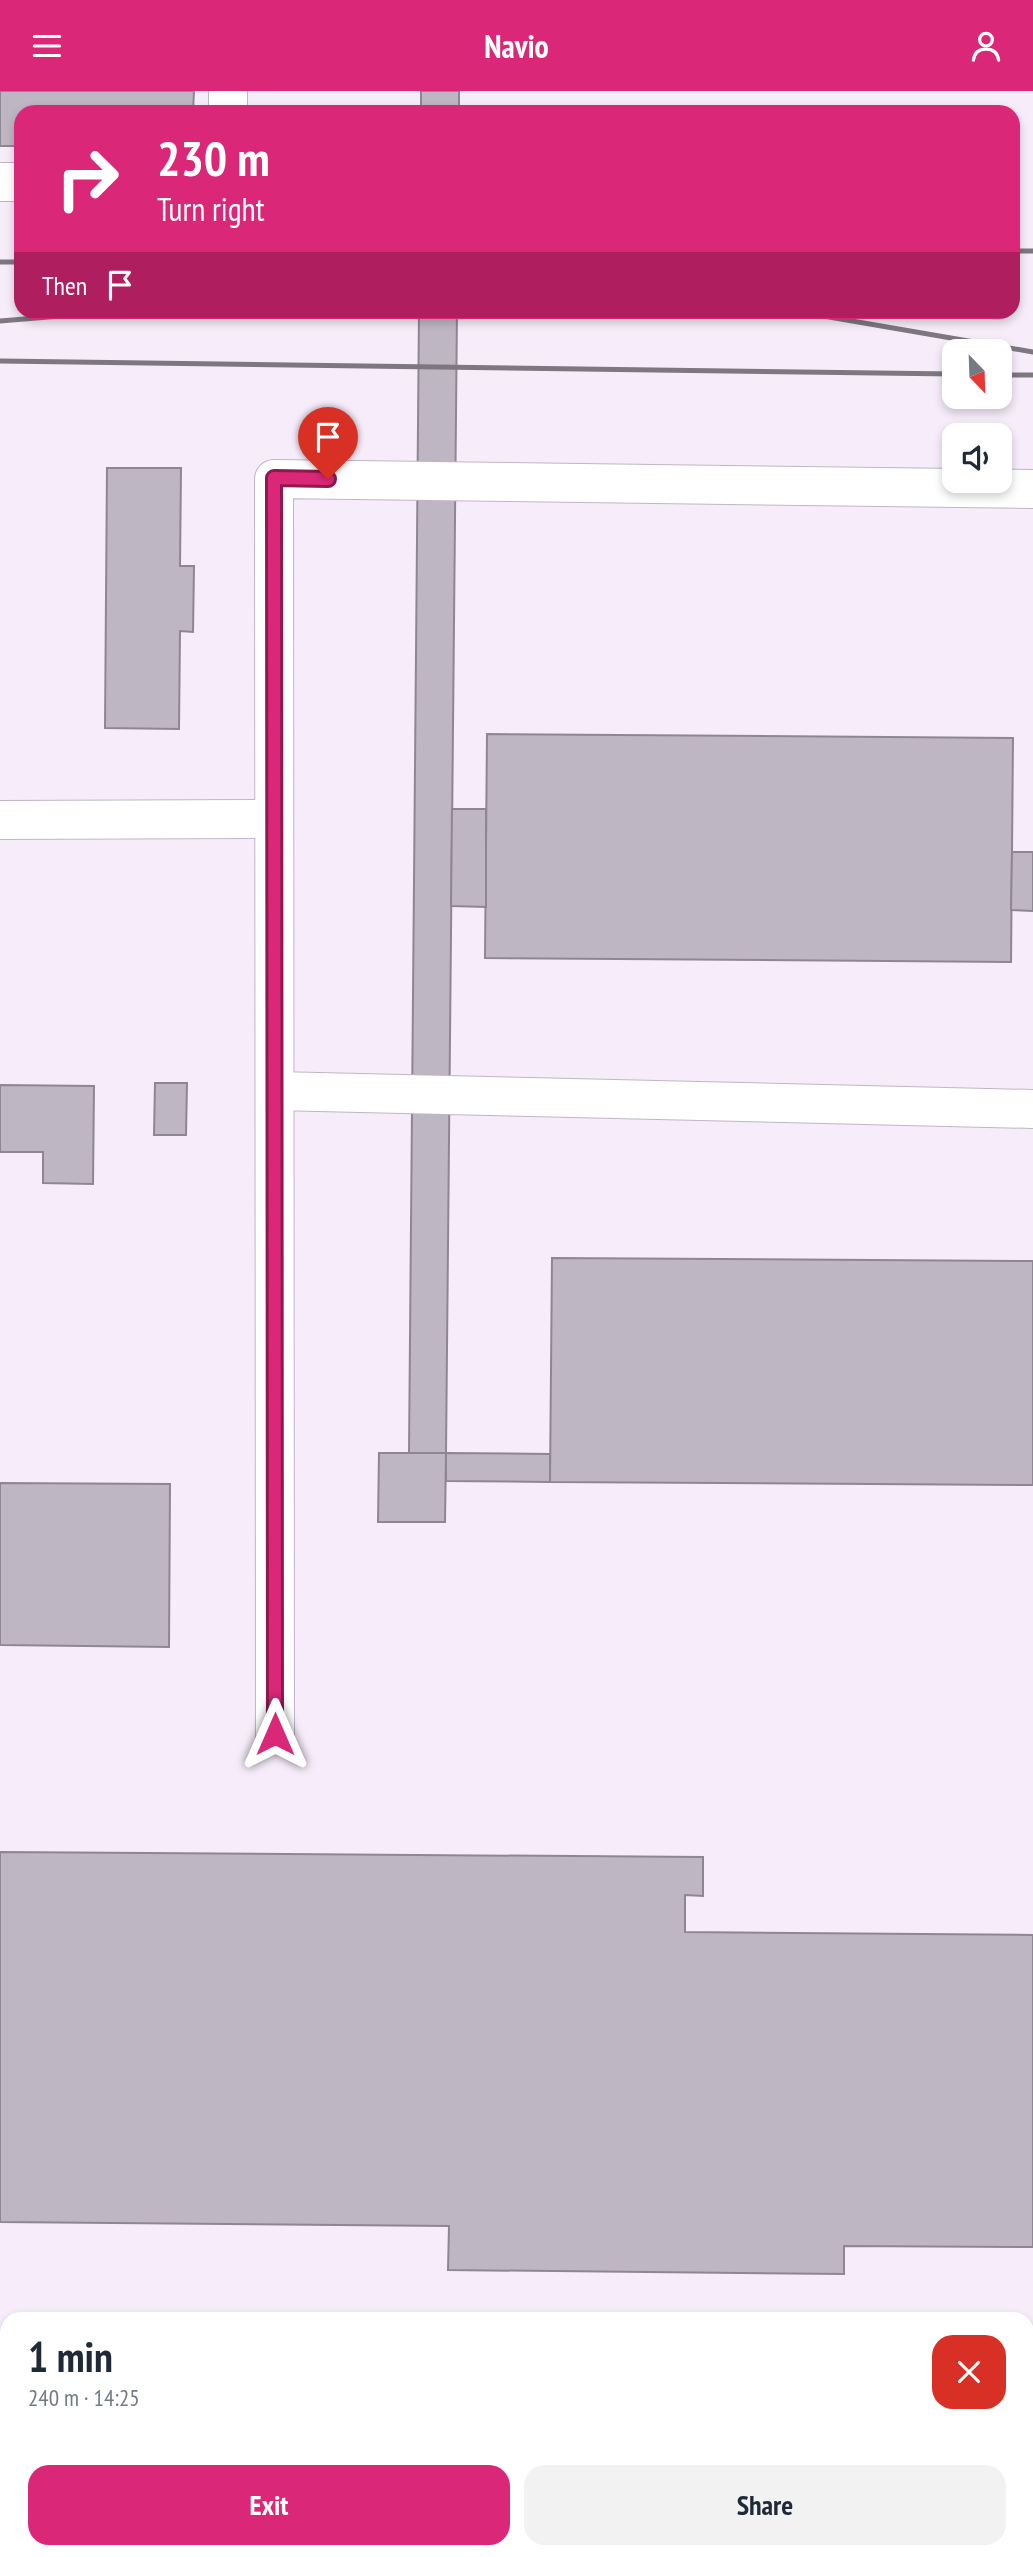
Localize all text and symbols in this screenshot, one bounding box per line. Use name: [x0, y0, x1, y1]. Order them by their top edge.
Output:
text: Navio: [484, 25, 549, 67]
icon: menu: [28, 27, 66, 65]
icon: person: [967, 27, 1005, 65]
text: 230 m: [157, 126, 270, 190]
icon: right: [42, 133, 133, 224]
text: Turn right: [157, 188, 265, 230]
icon: arrive: [101, 266, 139, 304]
text: Then: [42, 269, 87, 302]
north arrow: [942, 339, 1012, 409]
map controls: [942, 339, 1012, 493]
pin: [298, 407, 358, 479]
icon: arrive: [309, 418, 347, 456]
button: sound: [942, 423, 1012, 493]
position arrow: [238, 1697, 312, 1771]
text: 1 min: [28, 2329, 113, 2384]
button: close: [932, 2335, 1006, 2409]
text: 240 m · 14:25: [28, 2383, 140, 2412]
button: Exit: [28, 2465, 510, 2545]
button: Share: [524, 2465, 1006, 2545]

